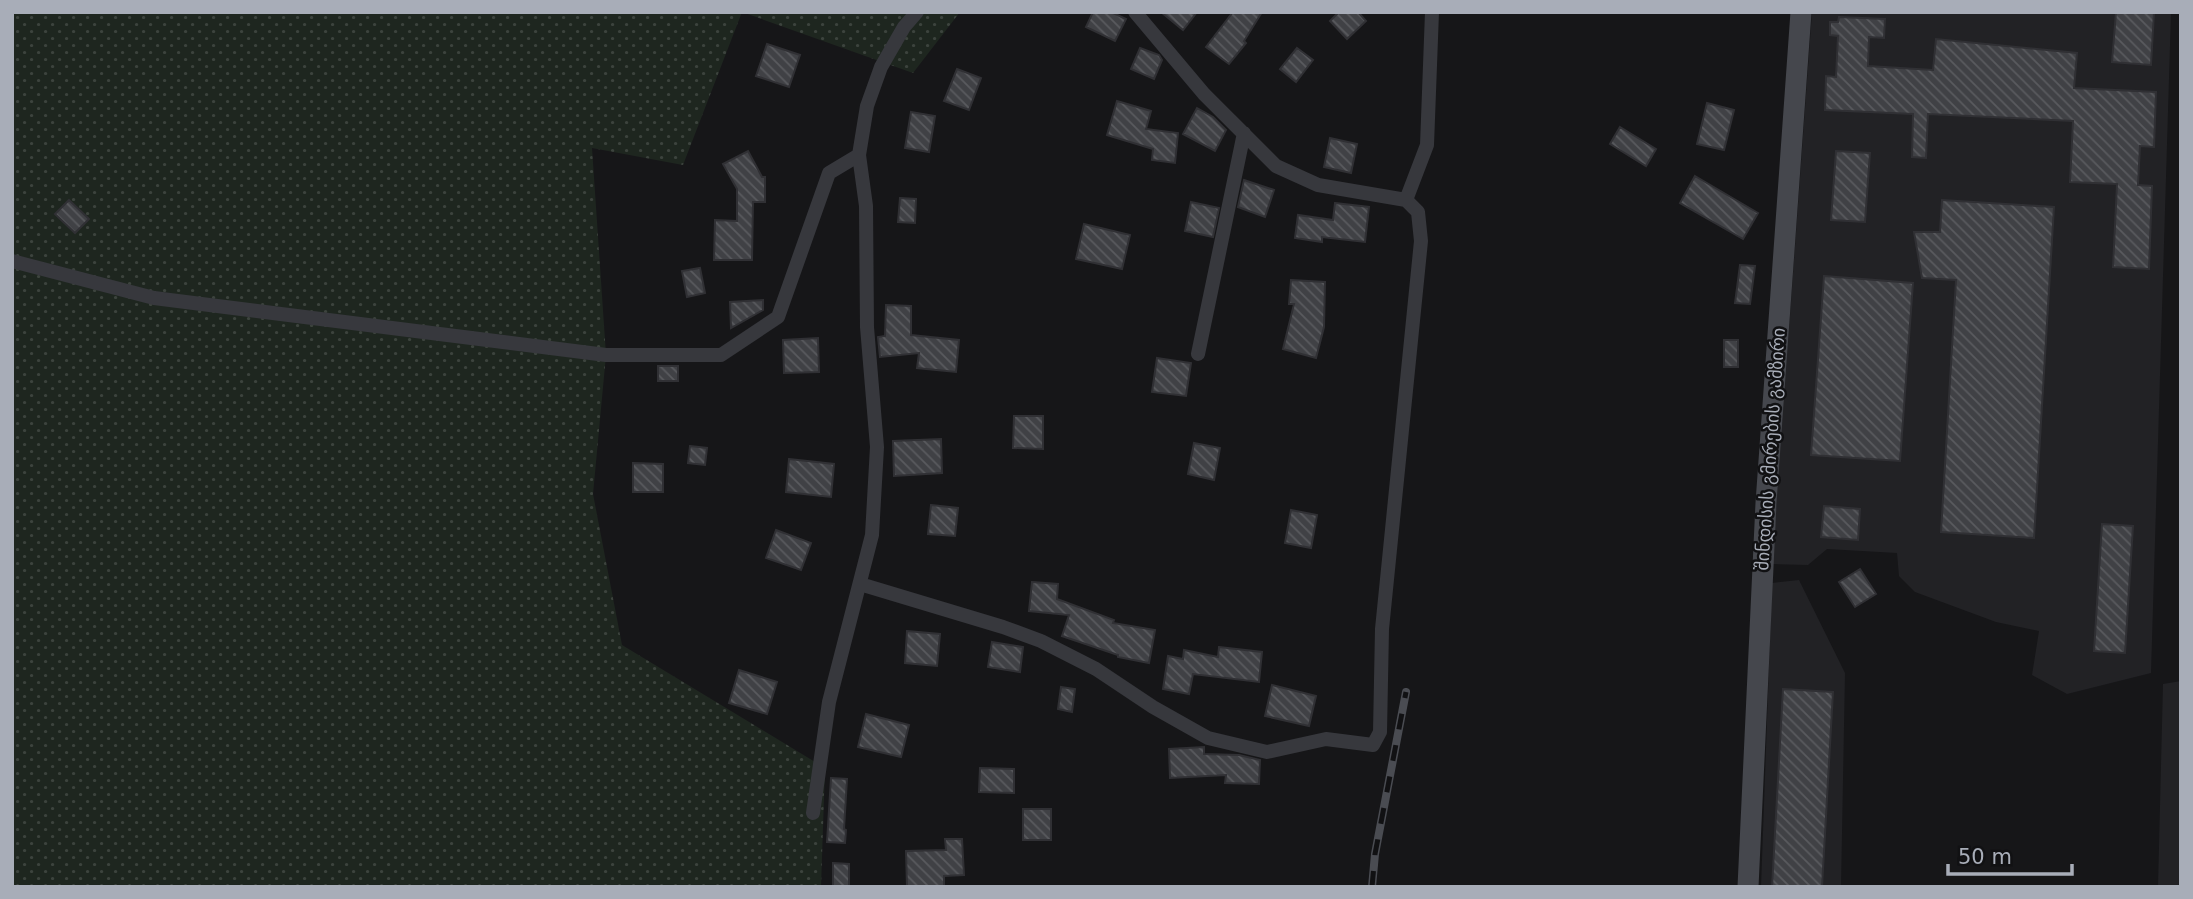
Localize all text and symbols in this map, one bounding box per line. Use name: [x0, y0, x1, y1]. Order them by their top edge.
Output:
street label: შინდისის გმირების გამზირი: [1751, 327, 1789, 571]
scale bar: [1948, 832, 2072, 876]
text: 50 m: [1958, 845, 2012, 869]

